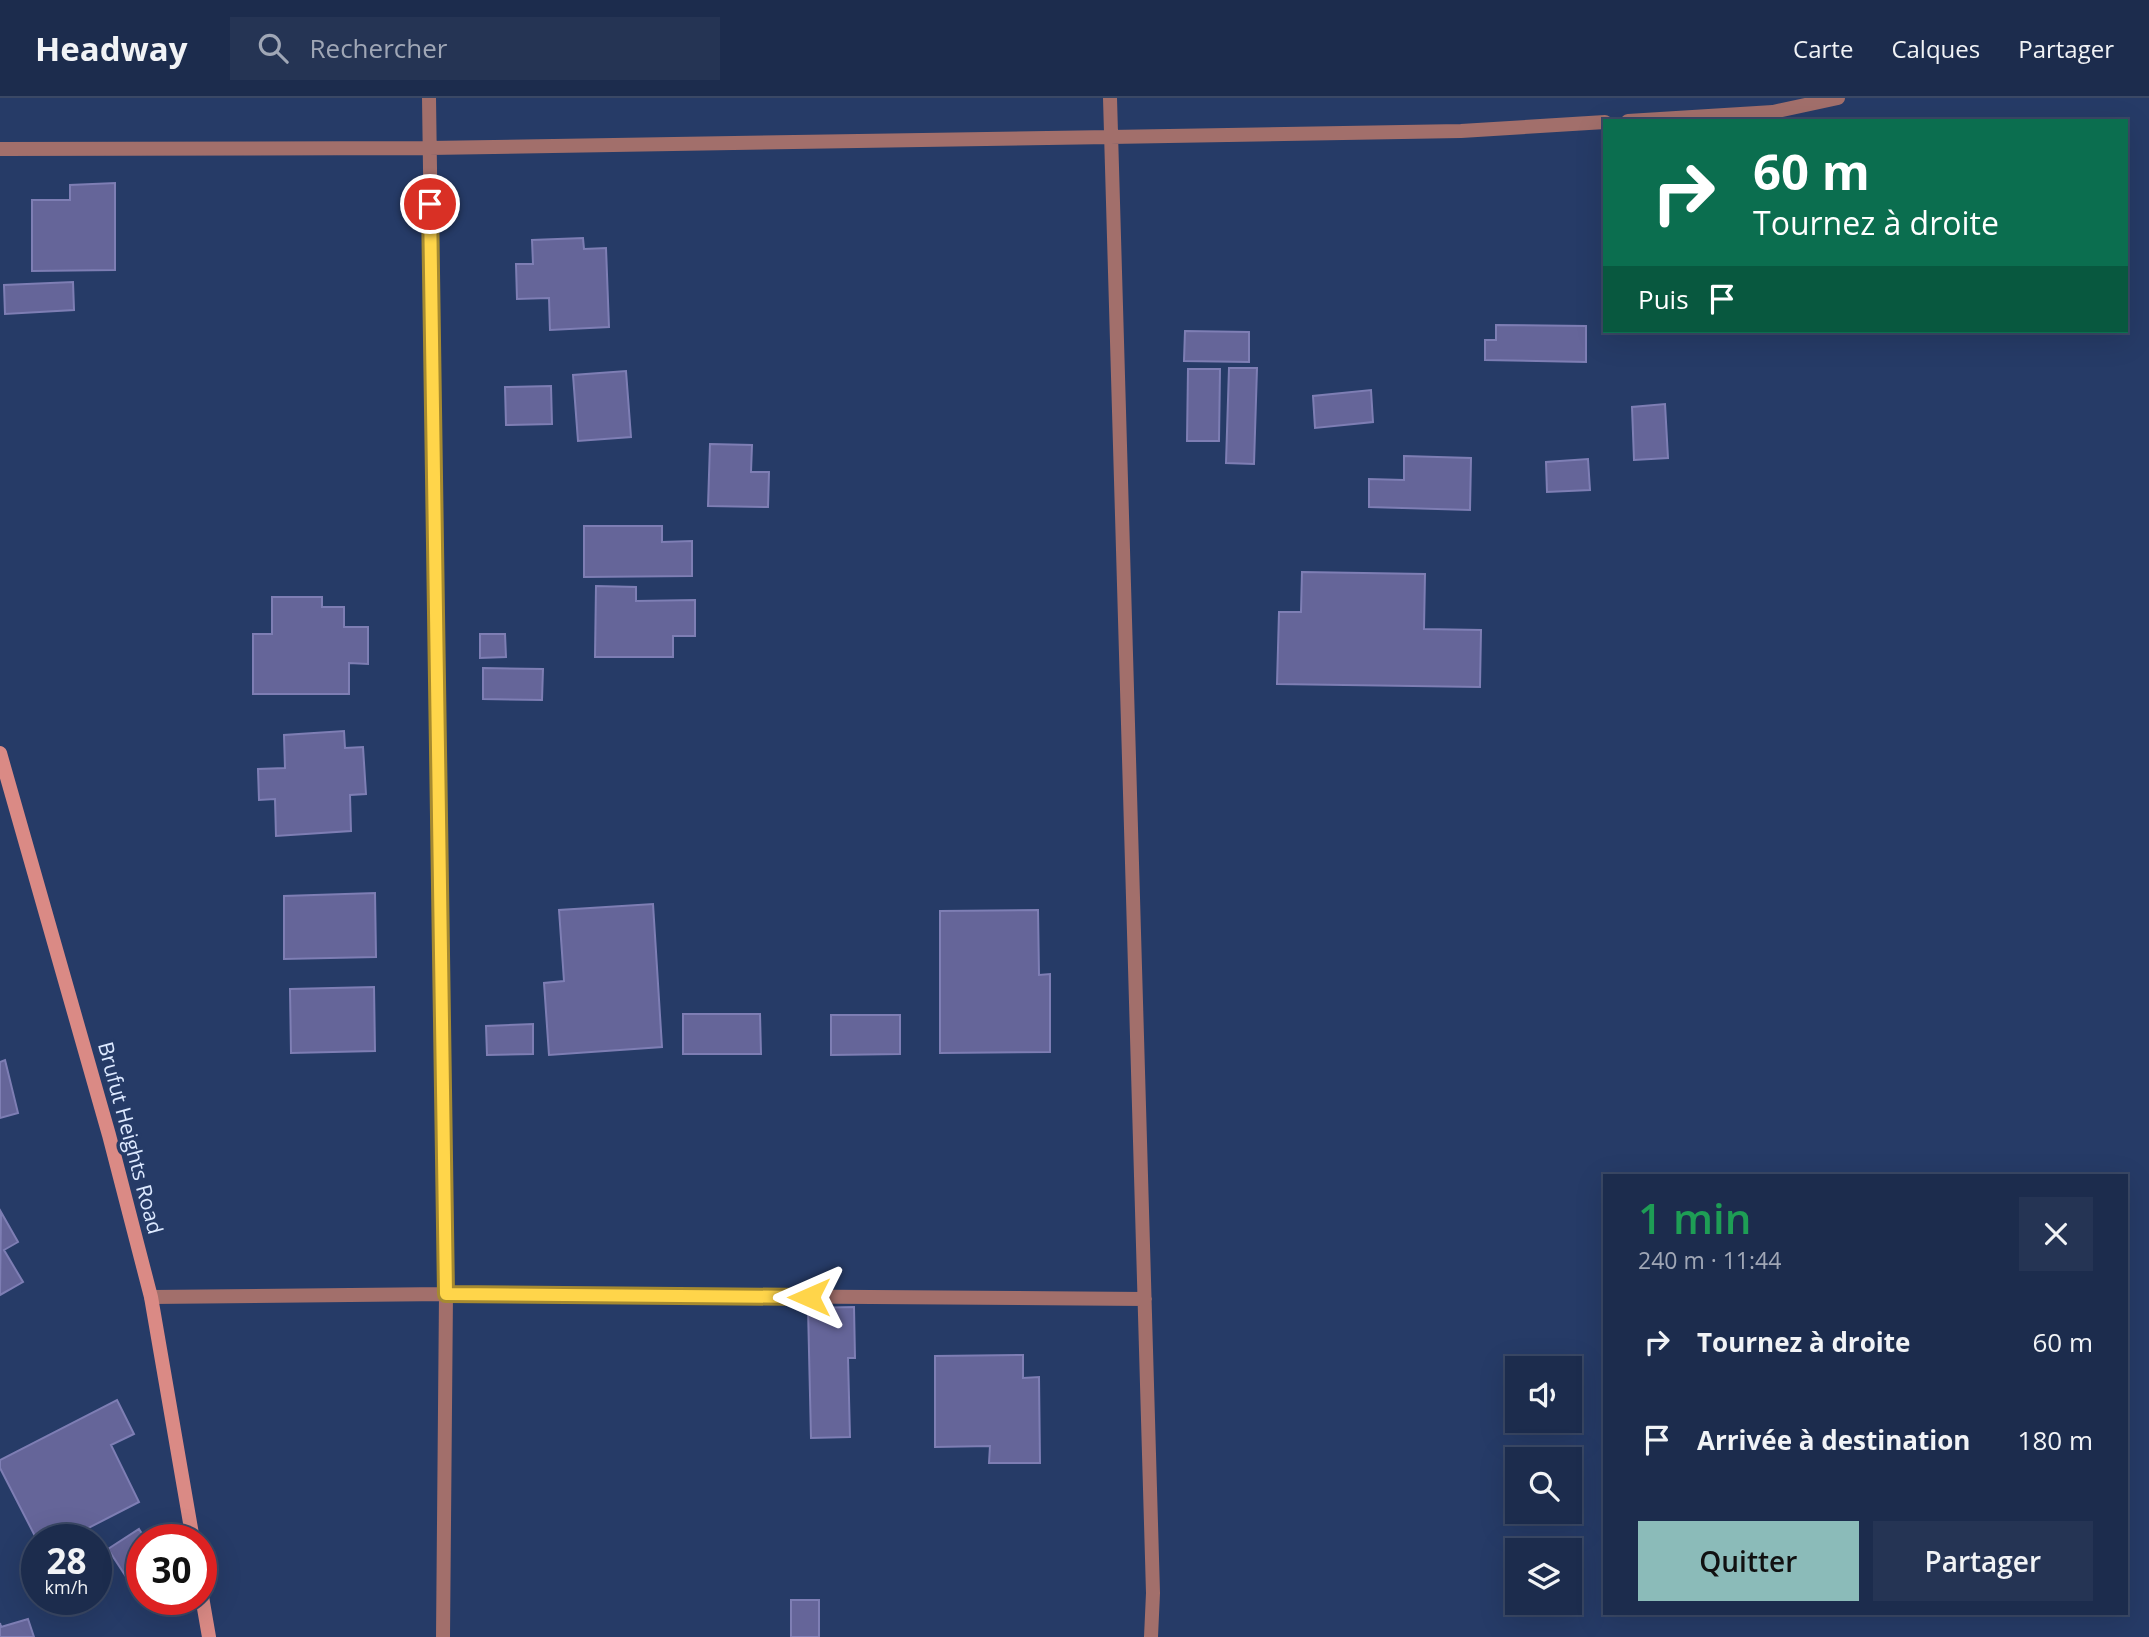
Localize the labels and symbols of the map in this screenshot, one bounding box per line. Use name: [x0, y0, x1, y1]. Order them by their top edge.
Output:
pin: [400, 174, 460, 234]
street label: Brufut Heights Road: [92, 1039, 170, 1237]
position arrow: [772, 1260, 846, 1334]
speed limit sign: 30: [126, 1524, 217, 1615]

